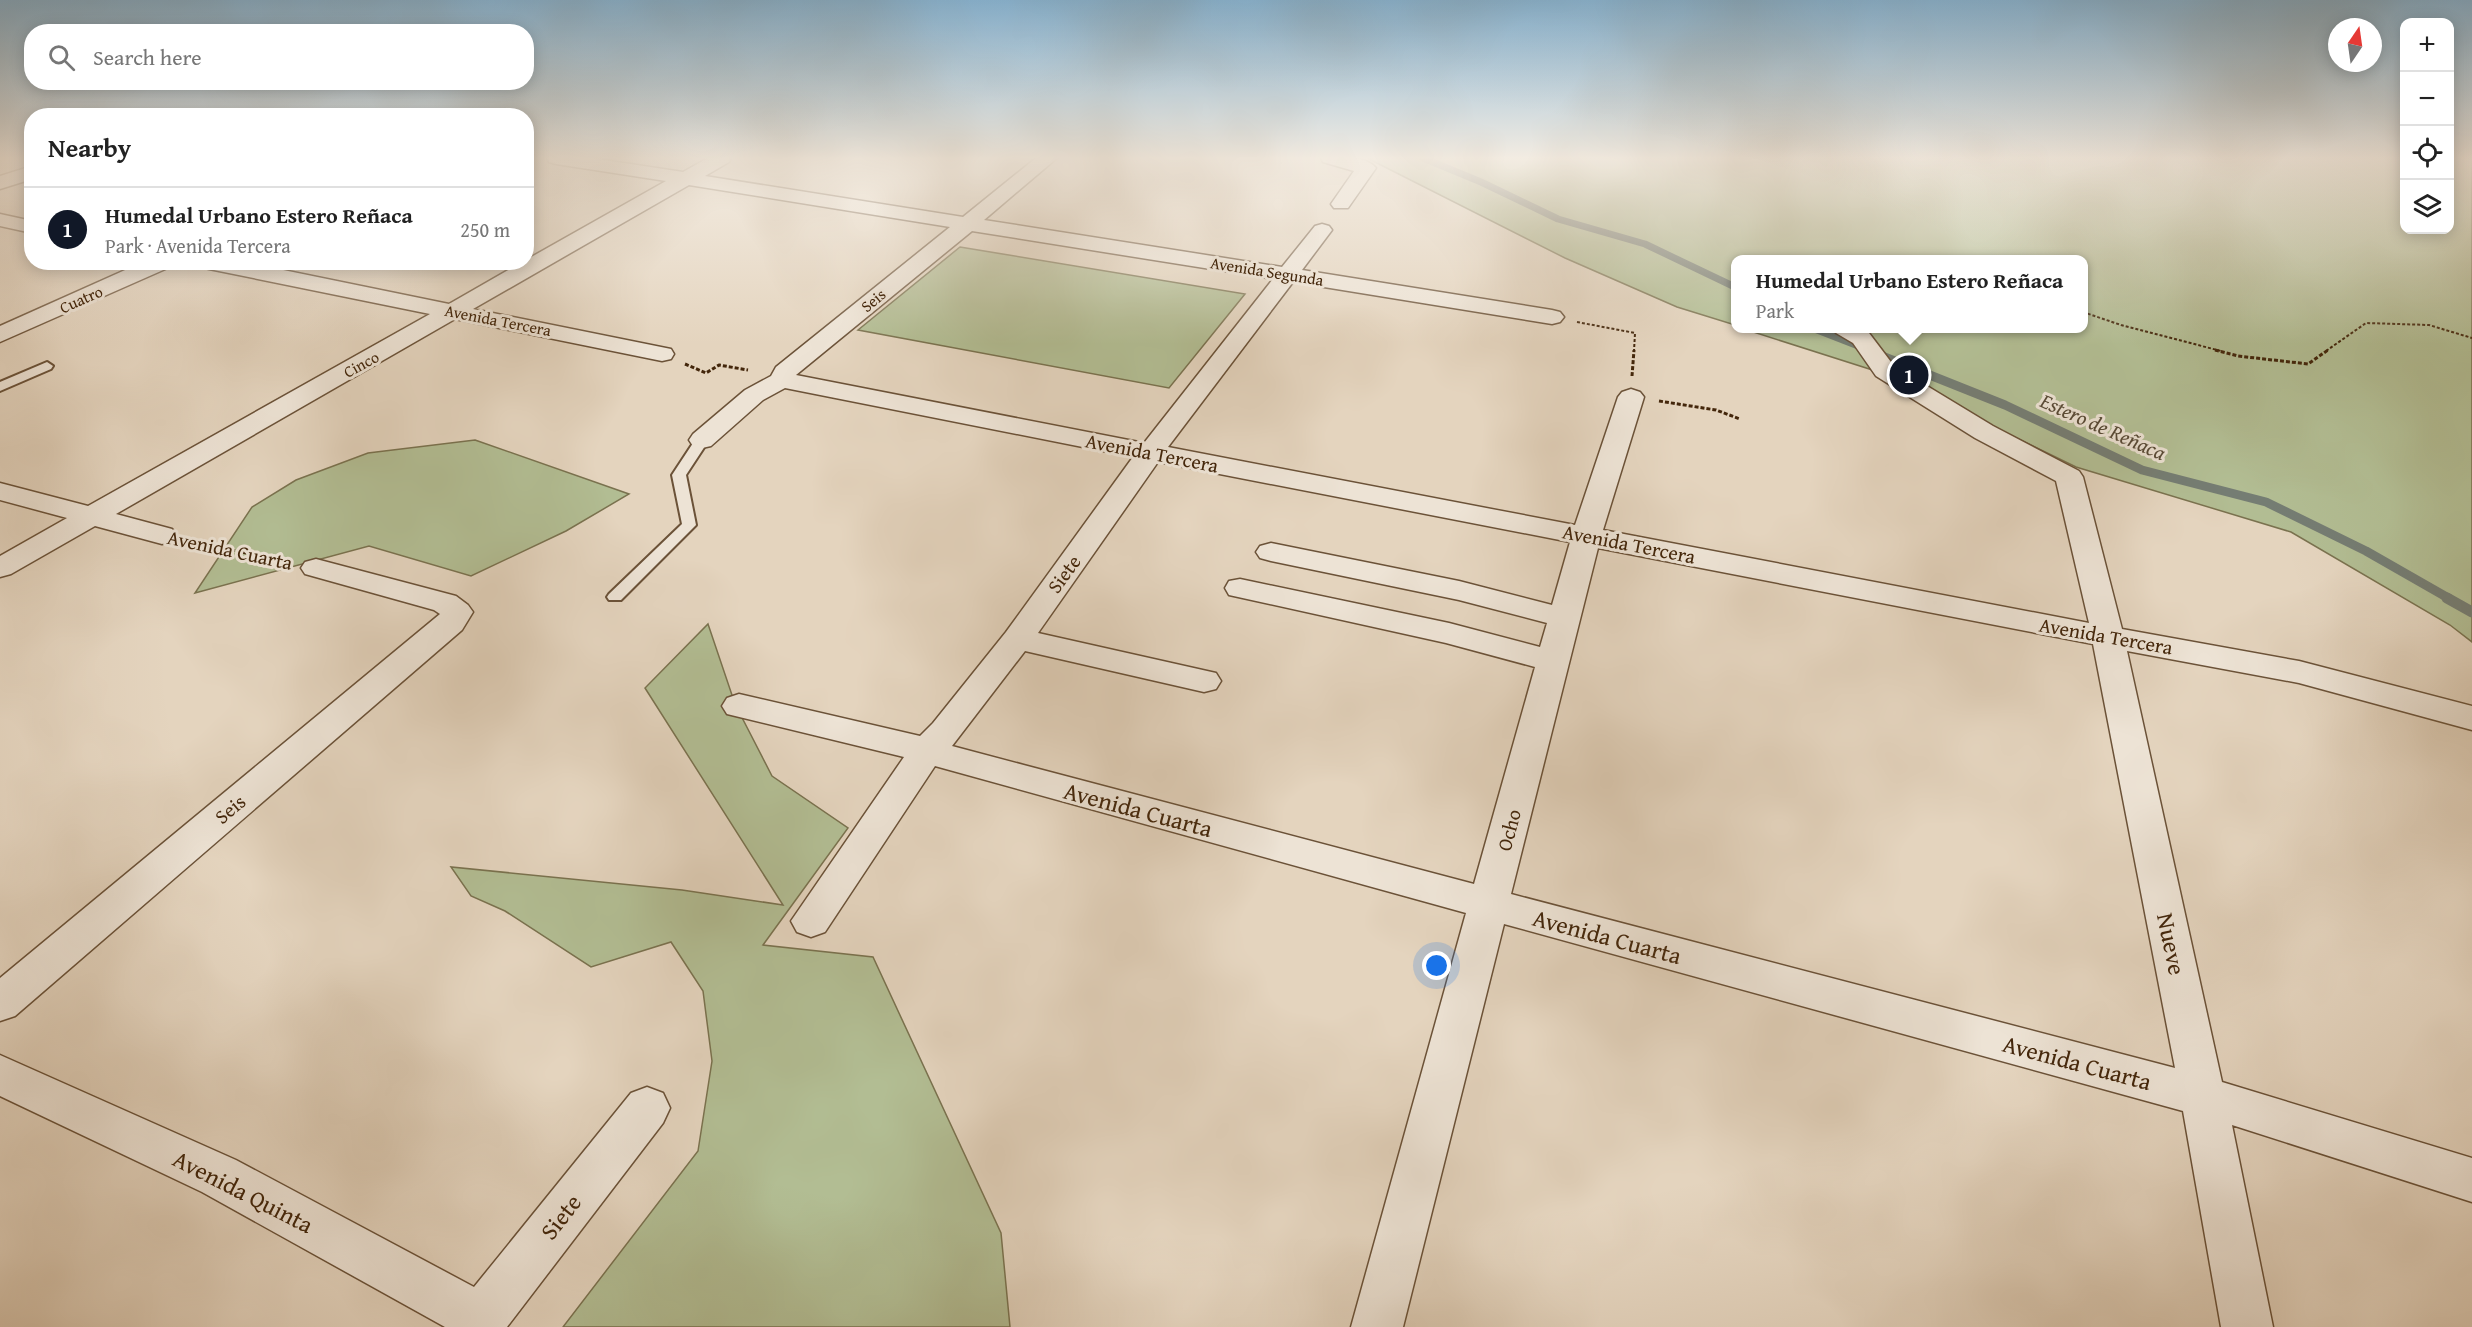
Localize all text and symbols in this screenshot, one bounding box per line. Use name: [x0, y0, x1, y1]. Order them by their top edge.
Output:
north arrow: [2328, 18, 2382, 72]
map controls: [2400, 18, 2454, 234]
button: +: [2400, 18, 2454, 72]
search box: [24, 24, 534, 90]
icon: search: [45, 41, 78, 74]
text: Search here: [93, 41, 202, 73]
button: −: [2400, 72, 2454, 126]
button: locate: [2400, 126, 2454, 180]
text: Nearby: [48, 128, 131, 167]
button: layers: [2400, 180, 2454, 234]
text: Humedal Urbano Estero Reñaca: [105, 199, 413, 231]
text: 1: [62, 215, 73, 244]
text: 250 m: [460, 215, 510, 244]
text: Park · Avenida Tercera: [105, 231, 291, 260]
street label: Avenida Segunda: [1209, 250, 1326, 292]
popup: [1731, 255, 2088, 333]
text: Humedal Urbano Estero Reñaca: [1756, 264, 2063, 296]
street label: Cuatro: [56, 279, 106, 319]
street label: Seis: [855, 282, 891, 318]
text: Park: [1756, 296, 1794, 325]
street label: Avenida Tercera: [443, 298, 554, 342]
street label: Cinco: [339, 344, 383, 384]
pin: 1: [1890, 352, 1928, 398]
water label: Estero de Reñaca: [2035, 385, 2171, 468]
street label: Avenida Tercera: [1083, 425, 1222, 480]
street label: Avenida Tercera: [1560, 516, 1699, 571]
street label: Avenida Cuarta: [165, 522, 296, 577]
street label: Siete: [1040, 549, 1087, 599]
street label: Avenida Tercera: [2037, 610, 2176, 662]
street label: Avenida Cuarta: [1060, 773, 1217, 846]
street label: Seis: [208, 787, 252, 830]
street label: Ocho: [1489, 806, 1528, 854]
street label: Avenida Cuarta: [1529, 900, 1686, 973]
street label: Nueve: [2148, 910, 2195, 978]
your location: [1422, 951, 1451, 980]
street label: Avenida Cuarta: [1999, 1026, 2156, 1099]
street label: Avenida Quinta: [167, 1141, 320, 1242]
street label: Siete: [532, 1186, 590, 1247]

